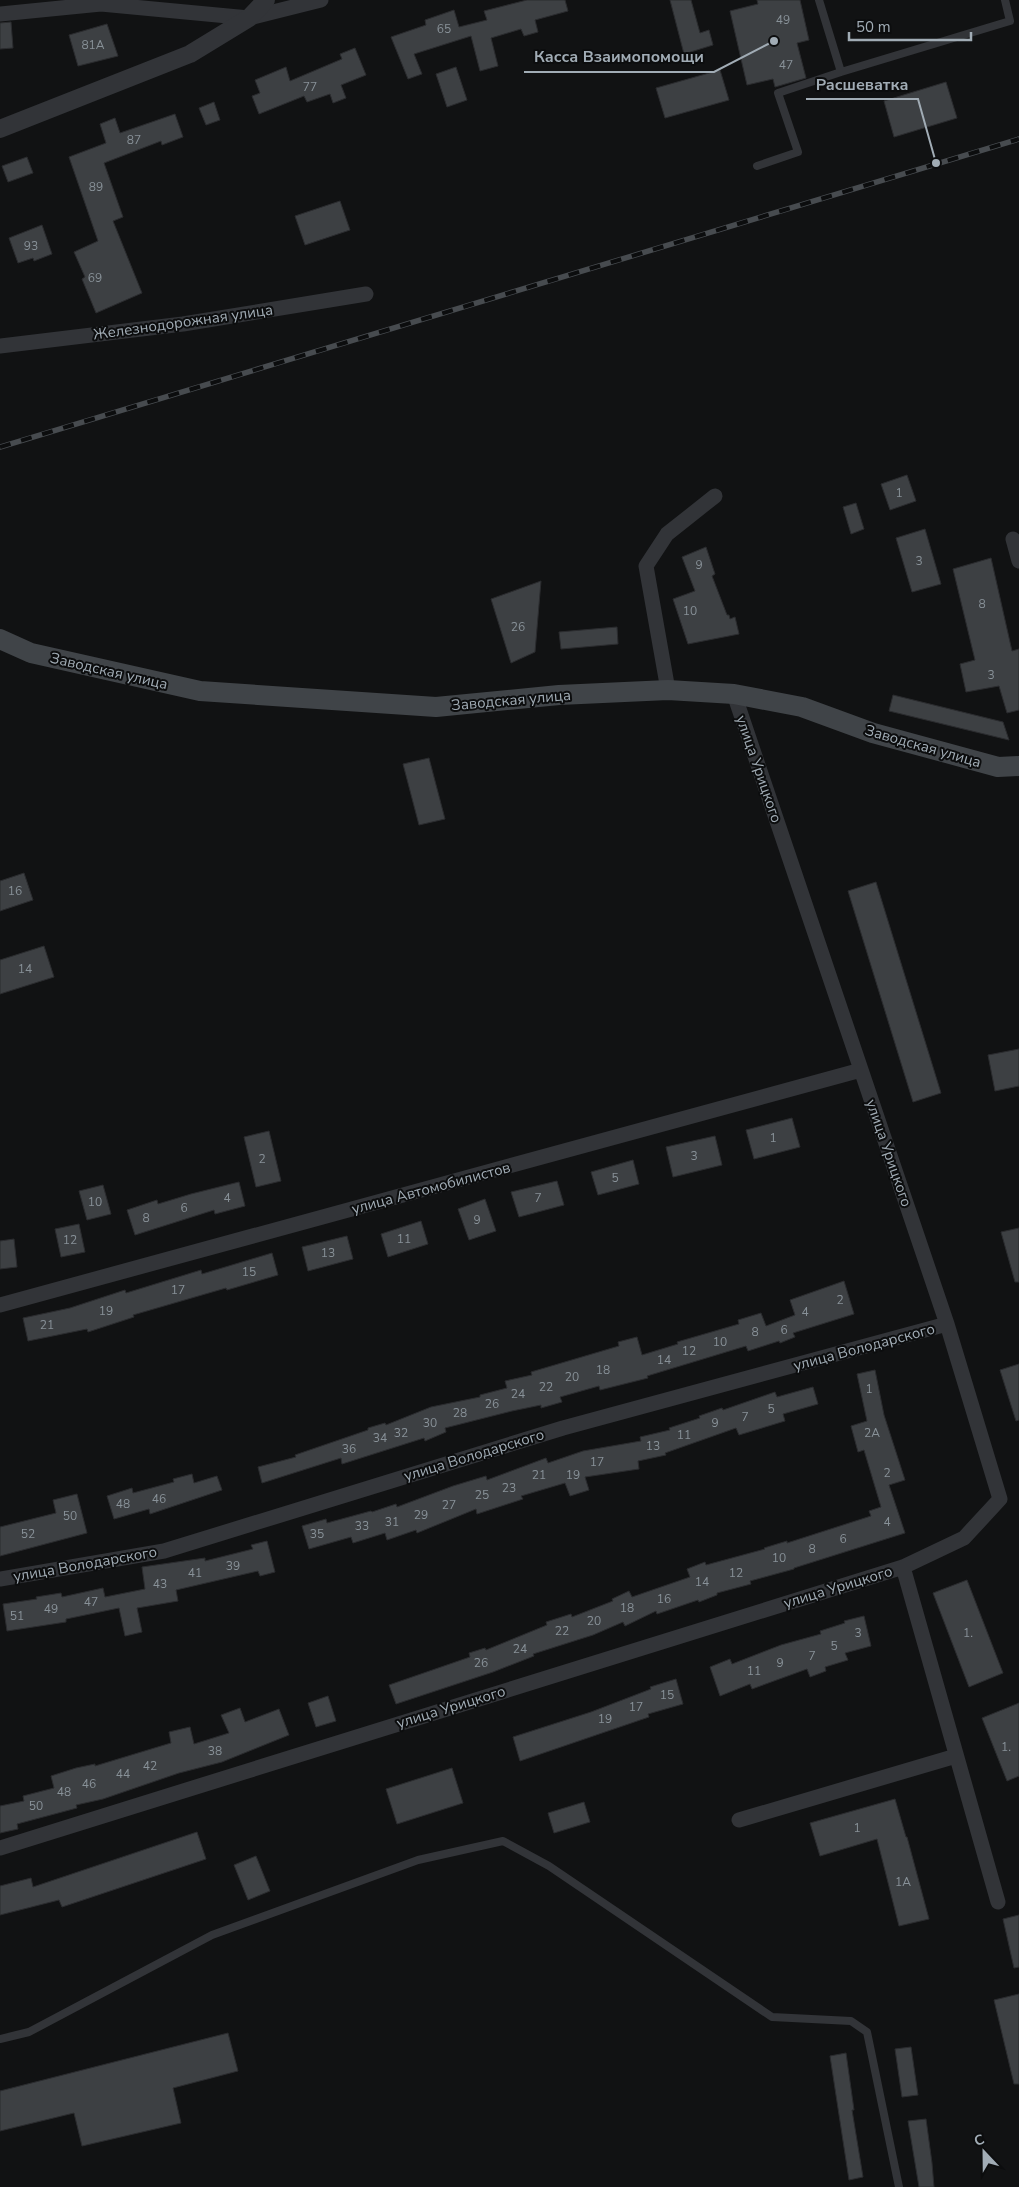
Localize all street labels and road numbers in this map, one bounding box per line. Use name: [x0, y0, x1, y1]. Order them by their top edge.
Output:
street label: Железнодорожная улица: [92, 299, 274, 345]
street label: Заводская улица: [48, 648, 170, 694]
street label: Заводская улица: [450, 685, 572, 715]
street label: улица Урицкого: [731, 713, 787, 825]
street label: Заводская улица: [863, 720, 983, 772]
street label: улица Урицкого: [861, 1097, 917, 1209]
street label: улица Автомобилистов: [349, 1157, 513, 1219]
street label: улица Володарского: [791, 1318, 937, 1376]
street label: улица Володарского: [401, 1424, 547, 1486]
street label: улица Володарского: [12, 1542, 158, 1586]
street label: улица Урицкого: [781, 1561, 895, 1613]
street label: улица Урицкого: [394, 1681, 508, 1733]

